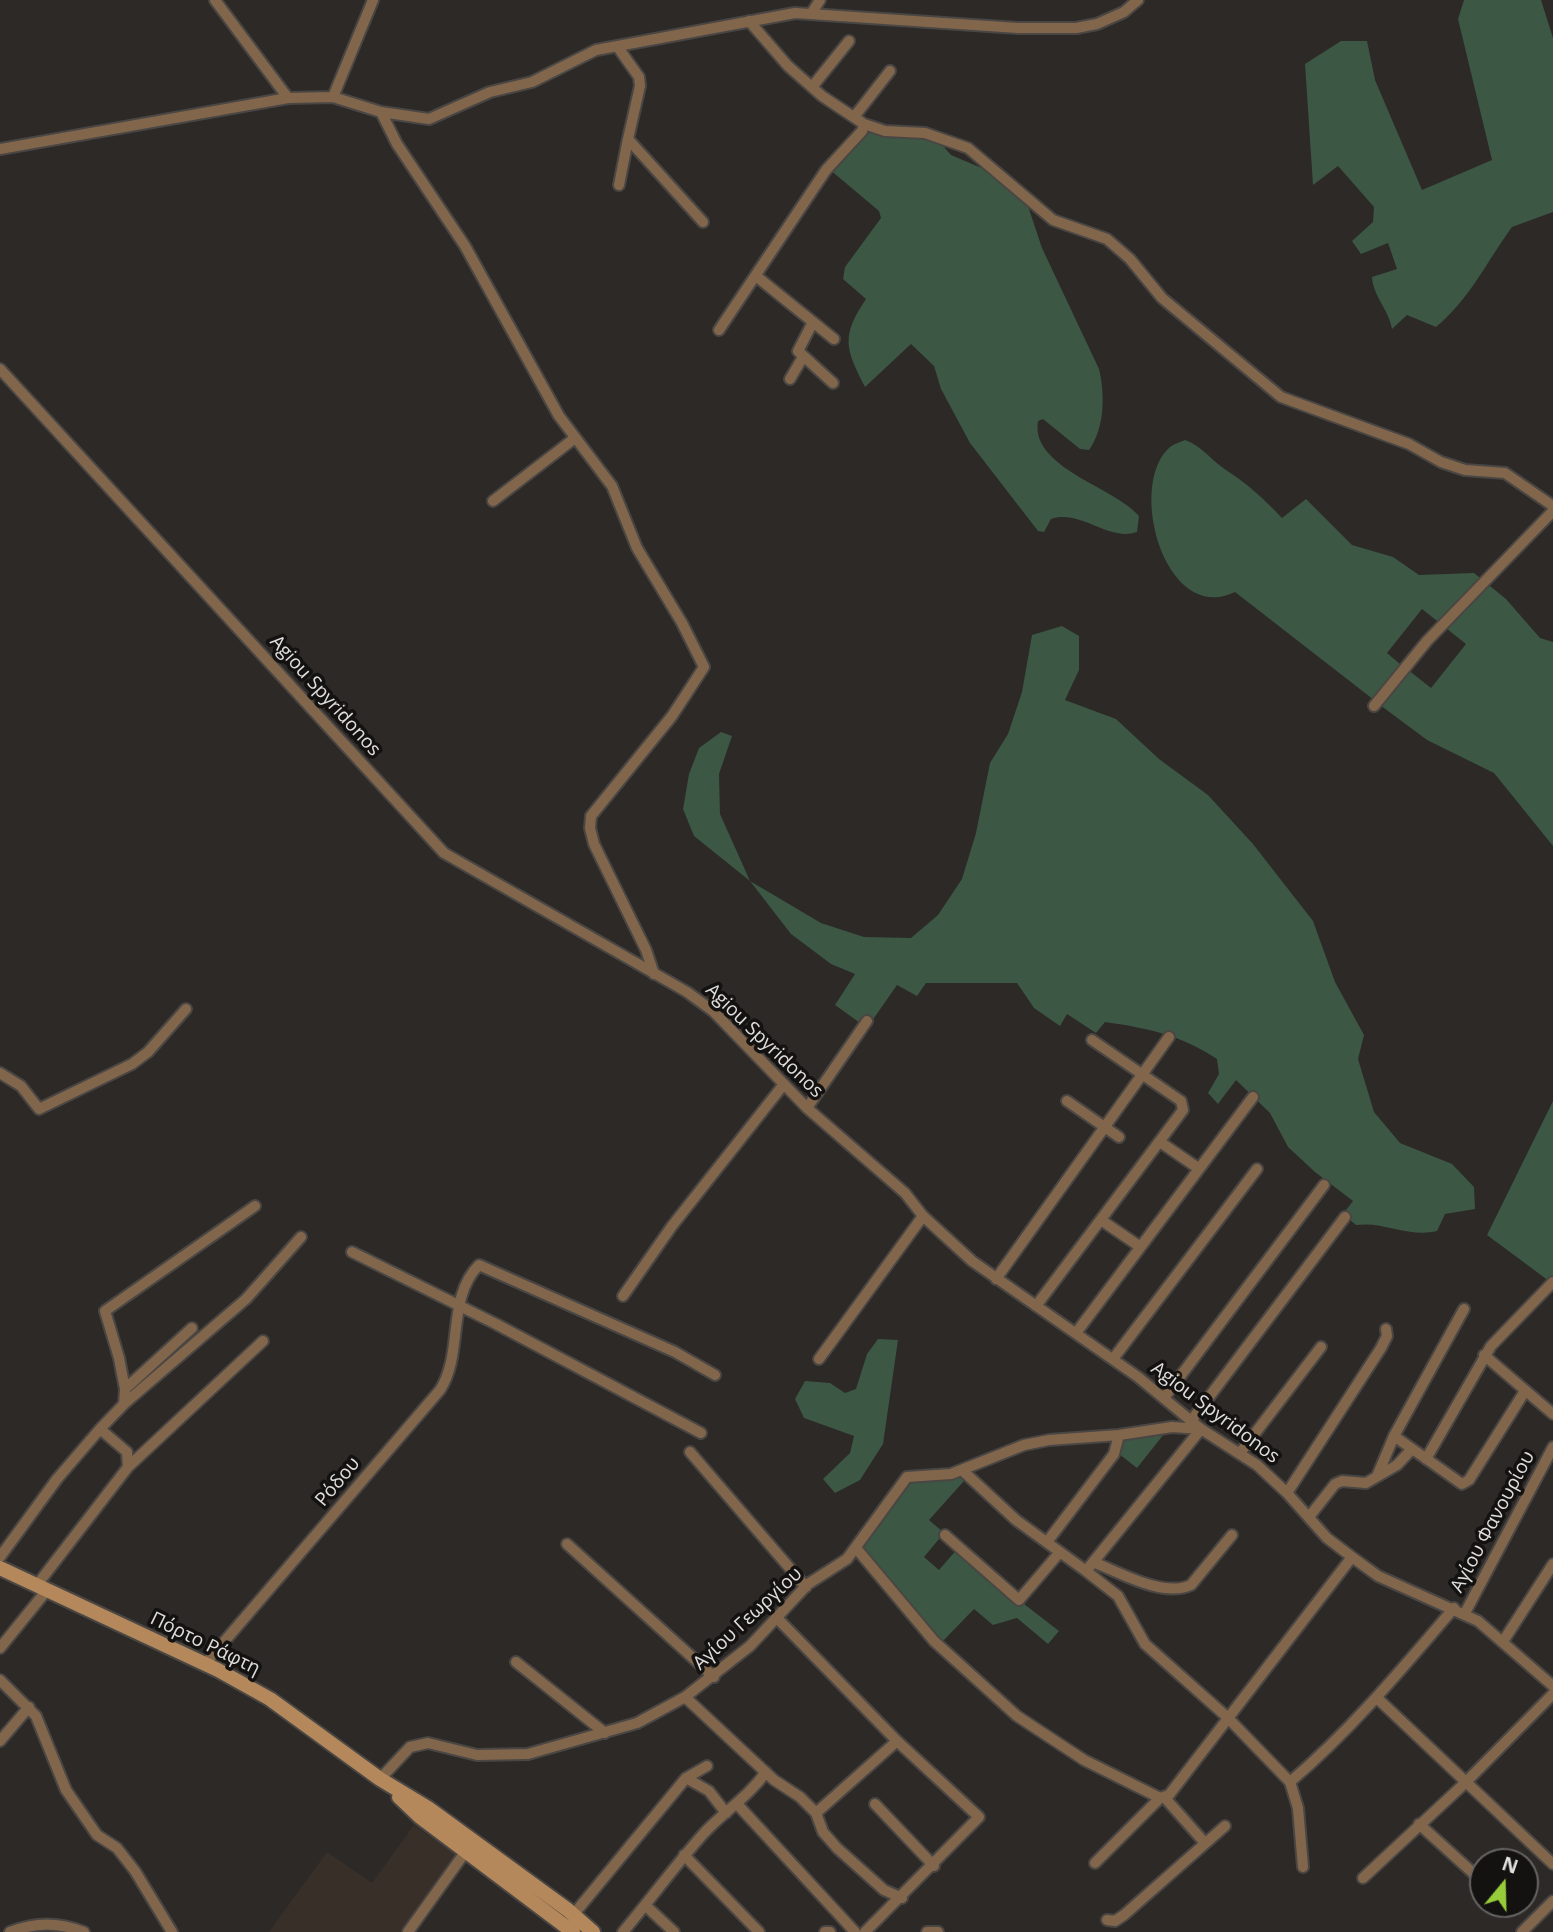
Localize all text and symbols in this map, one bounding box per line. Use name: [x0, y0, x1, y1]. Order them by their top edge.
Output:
street label: Agiou Spyridonos: [265, 631, 385, 761]
street label: Agiou Spyridonos: [701, 979, 827, 1103]
street label: Agiou Spyridonos: [1146, 1357, 1284, 1469]
street label: Αγίου Φανουρίου: [1446, 1447, 1540, 1597]
street label: Ρόδου: [311, 1453, 365, 1511]
street label: Αγίου Γεωργίου: [689, 1563, 807, 1675]
street label: Πόρτο Ράφτη: [146, 1608, 264, 1680]
north arrow: [1469, 1848, 1539, 1918]
text: N: [1499, 1850, 1522, 1880]

